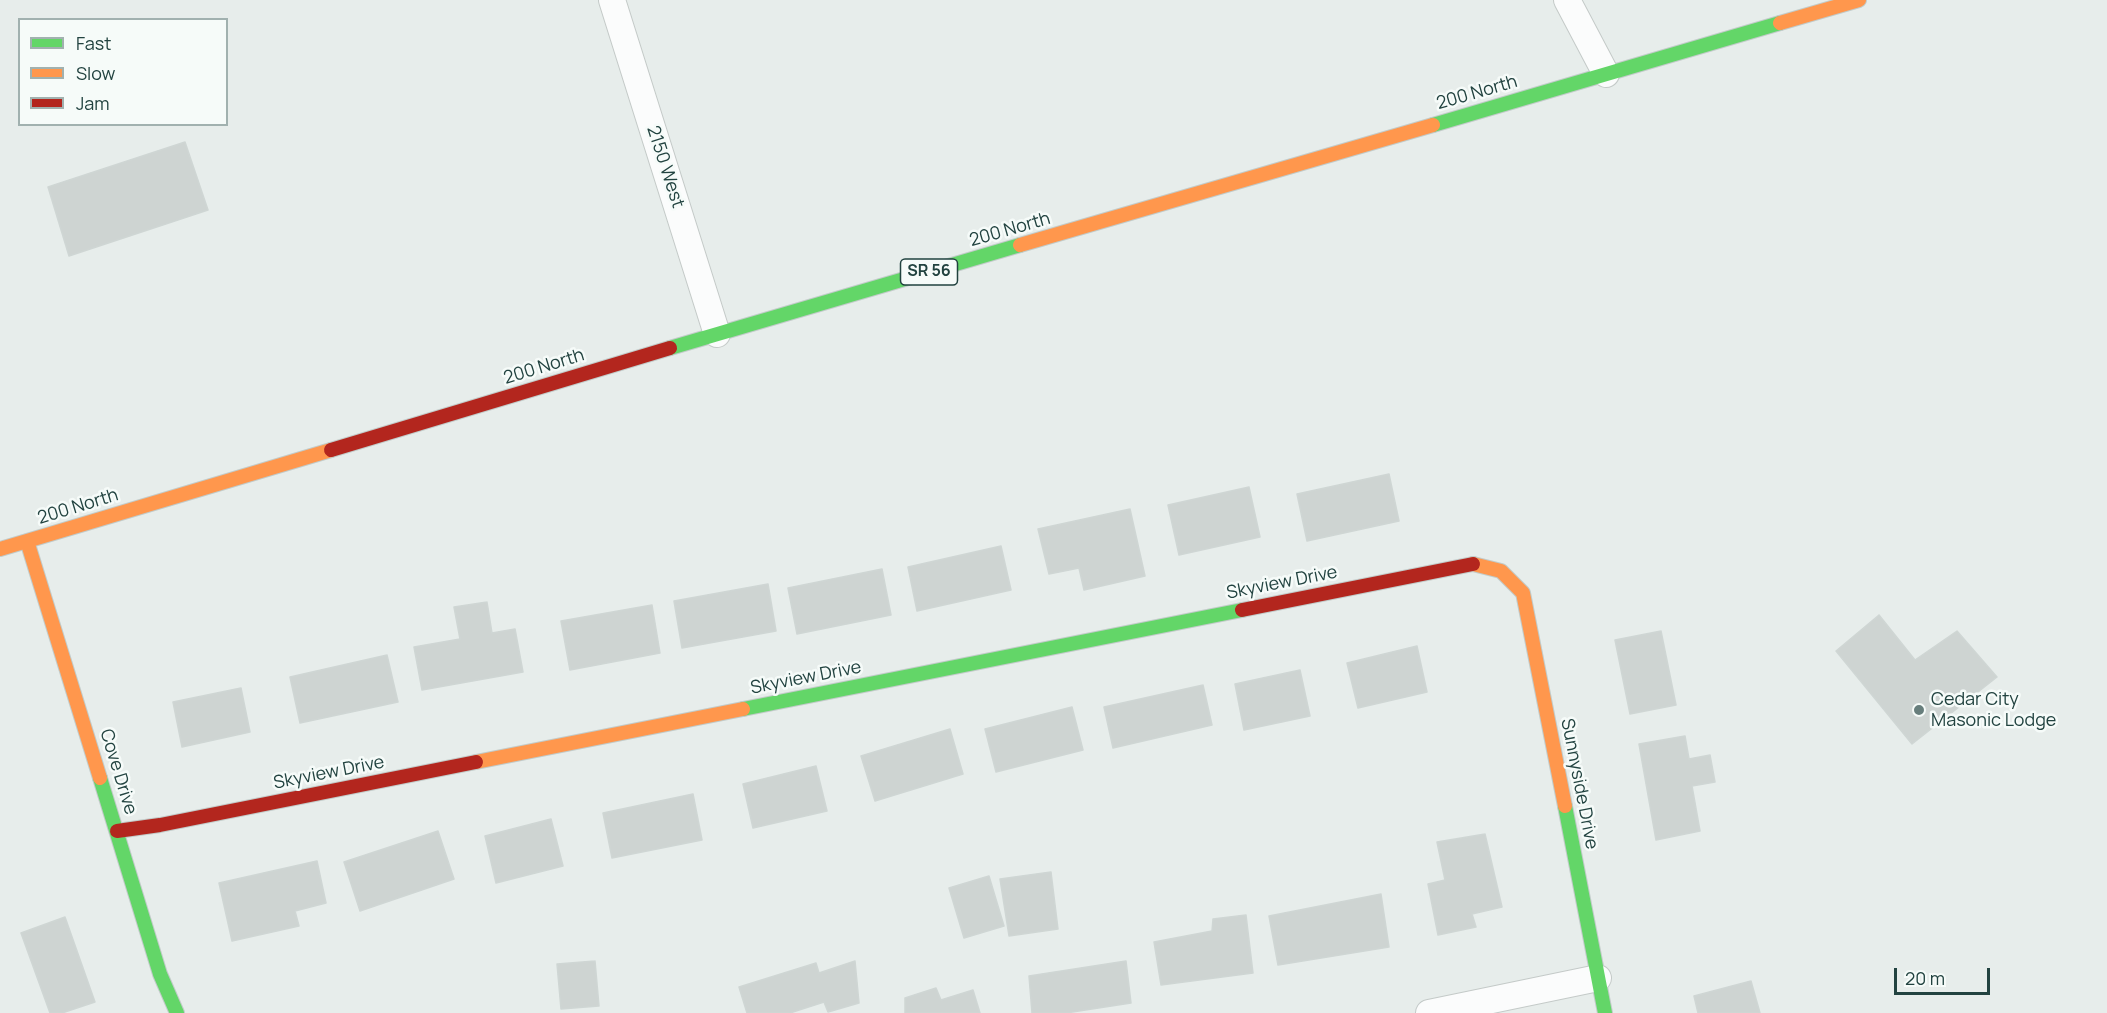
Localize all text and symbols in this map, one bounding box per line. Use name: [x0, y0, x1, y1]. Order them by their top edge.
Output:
legend: [18, 18, 228, 126]
text: Fast: [76, 31, 111, 55]
text: Slow: [76, 61, 115, 85]
street label: 200 North: [1434, 71, 1520, 115]
text: Jam: [76, 91, 110, 115]
street label: 2150 West: [642, 123, 688, 211]
street label: 200 North: [967, 208, 1053, 252]
road number: SR 56: [900, 259, 958, 285]
street label: 200 North: [501, 345, 587, 389]
street label: 200 North: [35, 485, 121, 529]
street label: Skyview Drive: [1225, 562, 1339, 604]
street label: Skyview Drive: [749, 657, 863, 699]
place label: Cedar City Masonic Lodge: [1931, 689, 2056, 732]
marker: Cedar City Masonic Lodge: [1912, 703, 1926, 717]
street label: Sunnyside Drive: [1556, 717, 1602, 851]
street label: Cove Drive: [95, 727, 141, 817]
street label: Skyview Drive: [272, 752, 386, 794]
scale bar: [1897, 956, 1993, 994]
text: 20 m: [1905, 966, 1945, 990]

